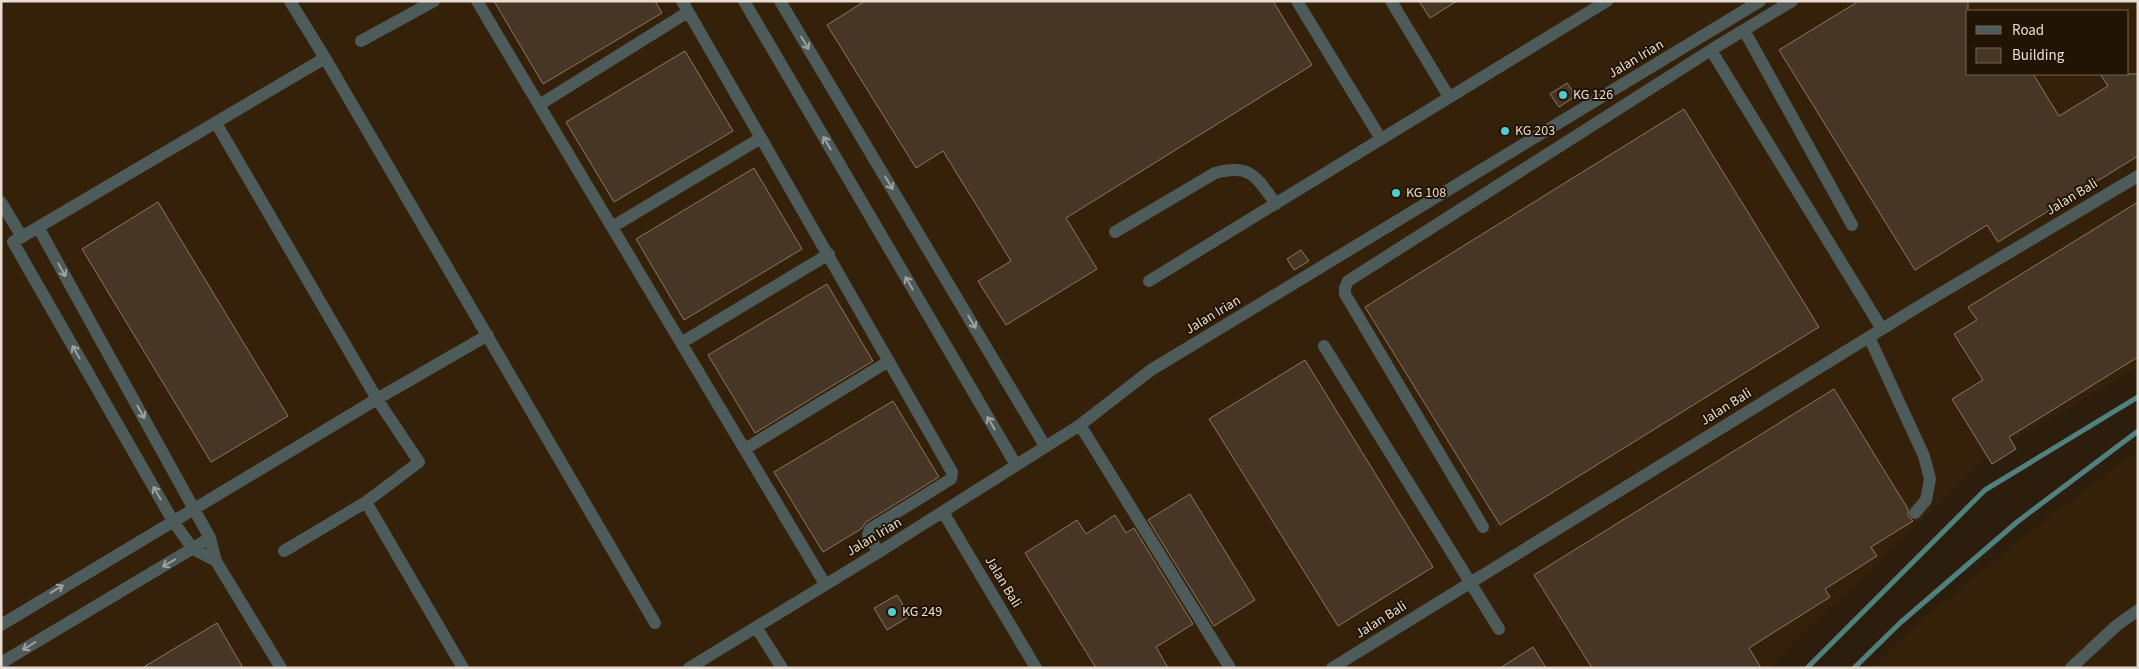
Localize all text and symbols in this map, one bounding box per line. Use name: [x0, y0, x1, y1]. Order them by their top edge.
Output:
legend: [1966, 10, 2129, 75]
text: Road: [2012, 20, 2044, 41]
street label: Jalan Irian: [1604, 35, 1668, 83]
one-way arrow: [801, 36, 811, 50]
text: Building: [2012, 45, 2065, 66]
place label: KG 126: [1573, 85, 1613, 105]
marker: KG 126: [1557, 89, 1569, 101]
place label: KG 203: [1515, 121, 1555, 141]
marker: KG 203: [1499, 125, 1511, 137]
one-way arrow: [821, 136, 831, 151]
street label: Jalan Bali: [2042, 174, 2102, 220]
one-way arrow: [884, 175, 894, 189]
place label: KG 108: [1406, 183, 1446, 203]
marker: KG 108: [1390, 187, 1402, 199]
one-way arrow: [57, 262, 67, 277]
one-way arrow: [904, 277, 914, 291]
street label: Jalan Irian: [1181, 291, 1245, 339]
one-way arrow: [967, 315, 977, 329]
one-way arrow: [71, 346, 81, 360]
street label: Jalan Bali: [1696, 383, 1756, 431]
one-way arrow: [136, 404, 146, 419]
one-way arrow: [986, 417, 996, 431]
one-way arrow: [152, 487, 162, 501]
street label: Jalan Irian: [842, 513, 906, 561]
street label: Jalan Bali: [980, 552, 1026, 612]
one-way arrow: [161, 558, 176, 568]
one-way arrow: [50, 584, 64, 594]
street label: Jalan Bali: [1351, 596, 1411, 644]
place label: KG 249: [902, 602, 942, 622]
marker: KG 249: [886, 606, 898, 618]
one-way arrow: [23, 641, 37, 651]

